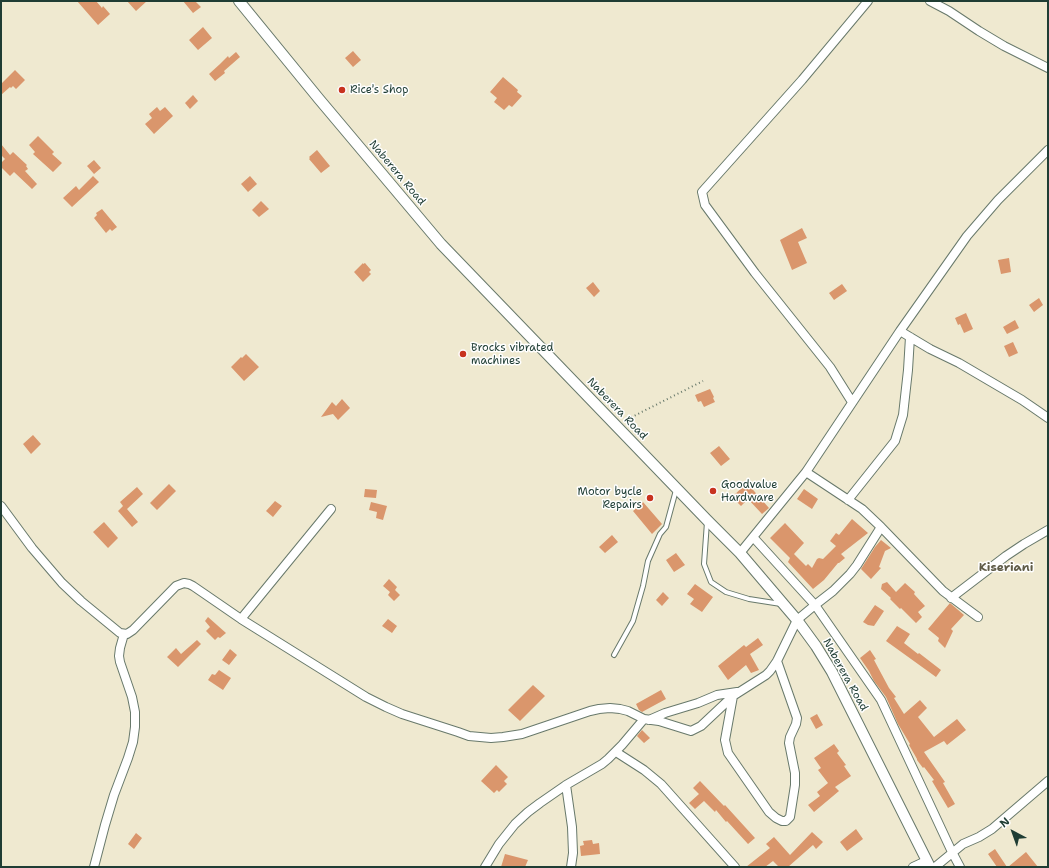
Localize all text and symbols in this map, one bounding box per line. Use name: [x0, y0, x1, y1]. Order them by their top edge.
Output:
place label: Rice's Shop: [350, 83, 408, 97]
marker: Rice's Shop: [337, 85, 347, 95]
street label: Naberera Road: [366, 138, 428, 208]
place label: Brocks vibrated machines: [471, 341, 553, 367]
marker: Brocks vibrated machines: [458, 349, 468, 359]
street label: Naberera Road: [584, 375, 650, 443]
place label: Goodvalue Hardware: [721, 478, 778, 504]
place label: Motor bycle Repairs: [578, 485, 642, 511]
marker: Goodvalue Hardware: [708, 486, 718, 496]
marker: Motor bycle Repairs: [645, 493, 655, 503]
district label: Kiseriani: [979, 561, 1033, 575]
street label: Naberera Road: [820, 636, 870, 714]
north arrow: [993, 812, 1033, 852]
text: N: [997, 814, 1013, 831]

